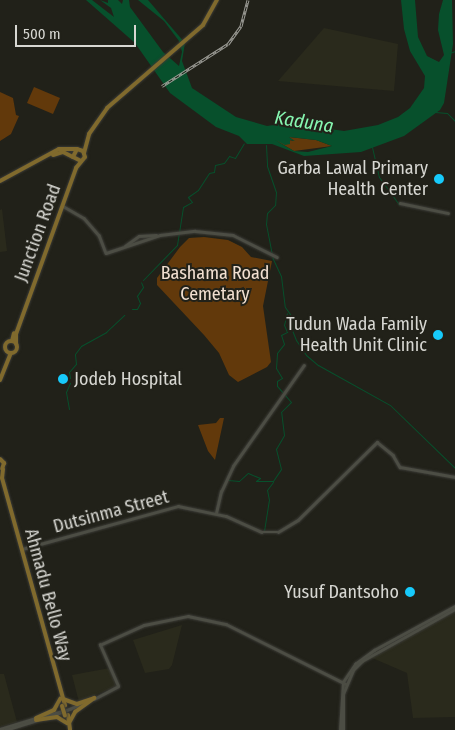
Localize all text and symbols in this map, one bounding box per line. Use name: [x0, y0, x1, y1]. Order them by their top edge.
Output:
scale bar: [18, 15, 139, 47]
text: 500 m: [23, 25, 61, 43]
water label: Kaduna: [273, 106, 335, 138]
place label: Garba Lawal Primary Health Center: [278, 158, 428, 200]
marker: Garba Lawal Primary Health Center: [432, 172, 446, 186]
street label: Junction Road: [10, 181, 66, 285]
park label: Bashama Road Cemetary: [161, 263, 269, 306]
place label: Tudun Wada Family Health Unit Clinic: [286, 314, 427, 356]
marker: Tudun Wada Family Health Unit Clinic: [431, 328, 445, 342]
place label: Jodeb Hospital: [74, 368, 182, 390]
marker: Jodeb Hospital: [56, 372, 70, 386]
street label: Dutsinma Street: [51, 486, 171, 538]
street label: Ahmadu Bello Way: [20, 526, 76, 664]
place label: Yusuf Dantsoho: [284, 581, 399, 603]
marker: Yusuf Dantsoho: [403, 585, 417, 599]

